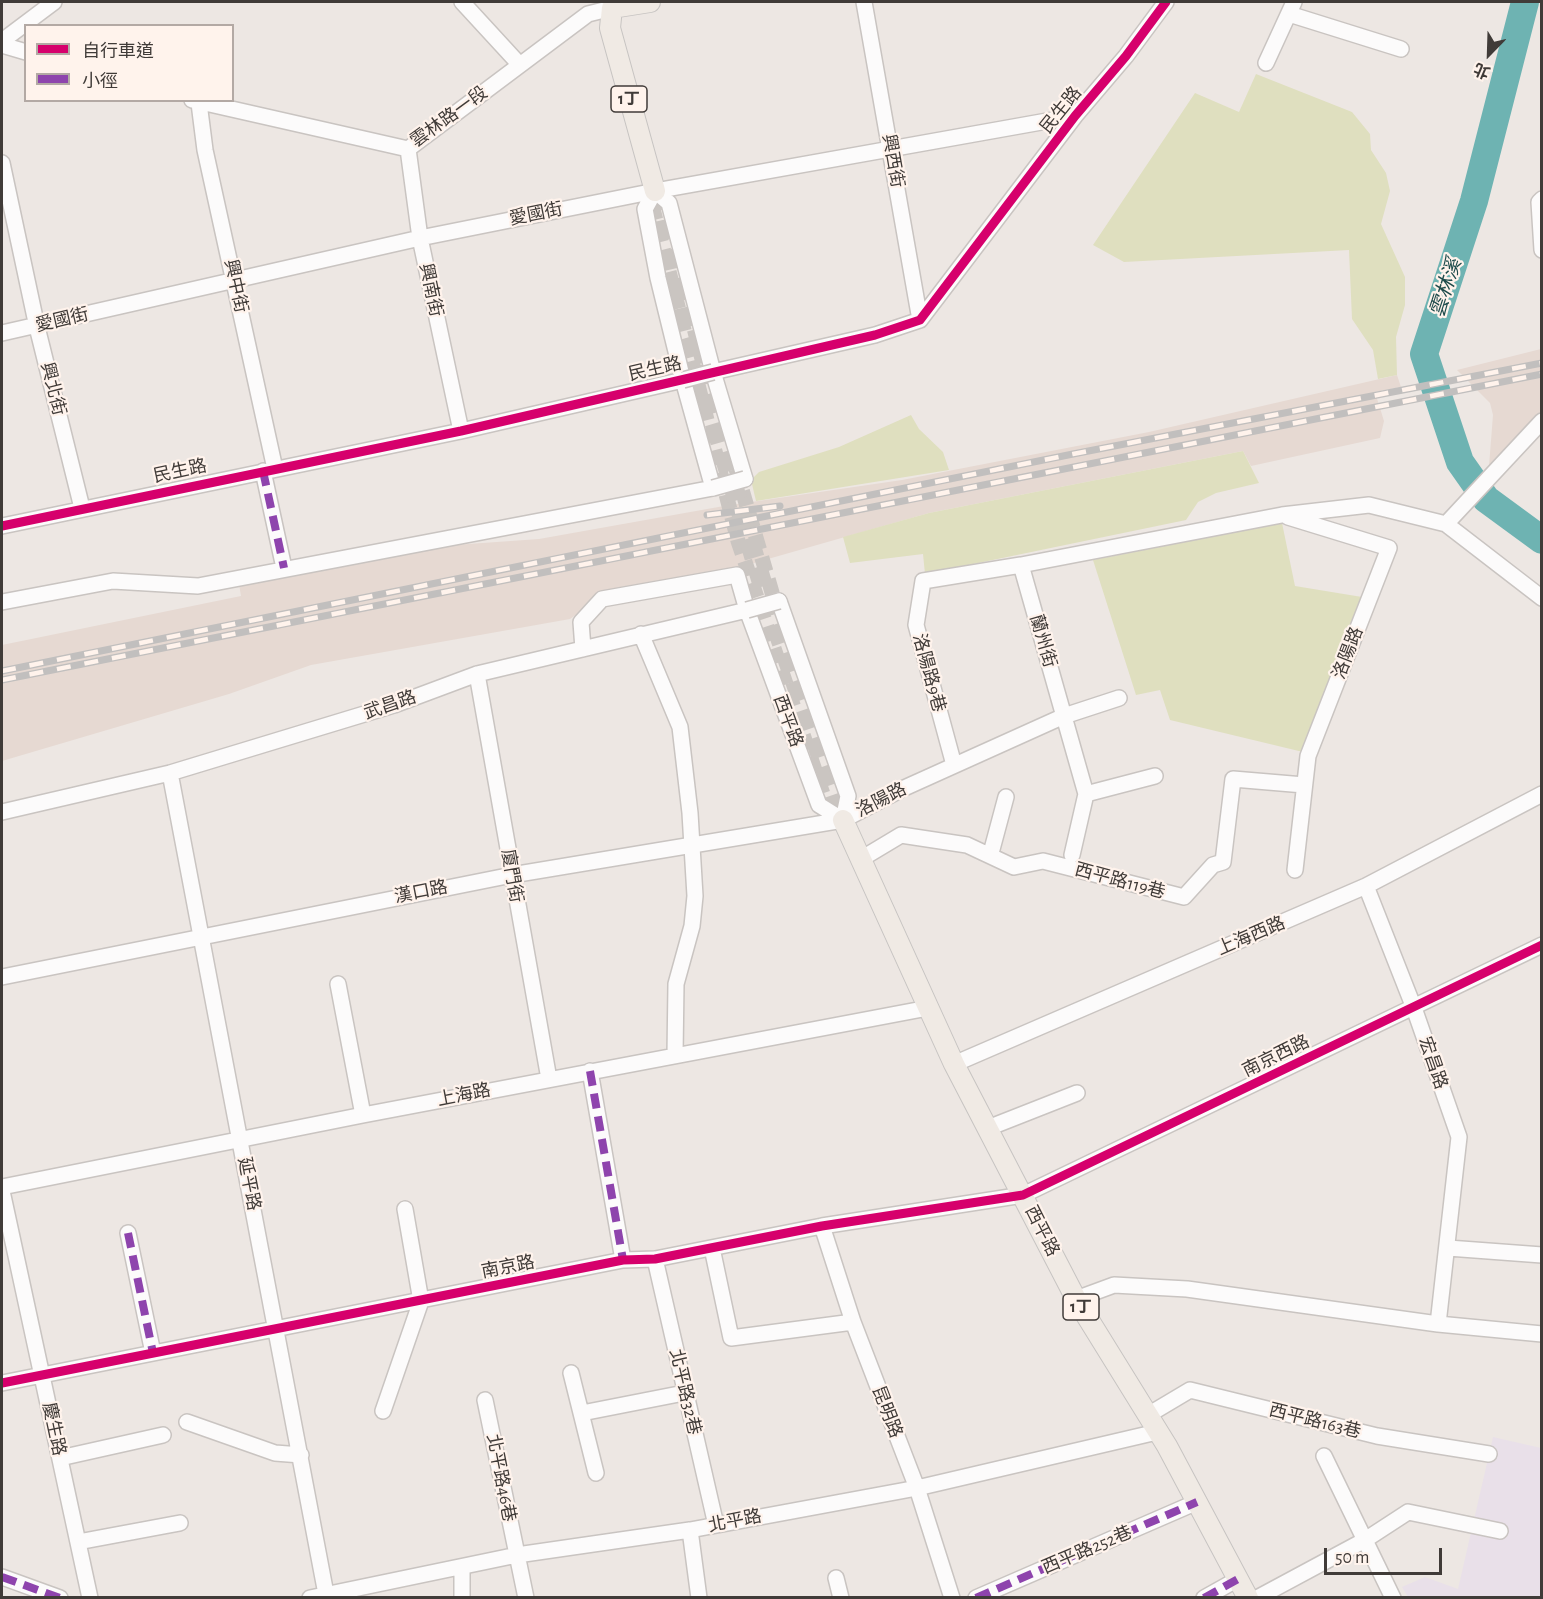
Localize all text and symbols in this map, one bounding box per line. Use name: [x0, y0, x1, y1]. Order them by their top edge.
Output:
legend: [24, 24, 234, 102]
north arrow: [1459, 24, 1519, 84]
text: 自行車道: [82, 43, 154, 61]
text: 北: [1471, 60, 1492, 81]
text: 小徑: [82, 73, 118, 91]
street label: 雲林路一段: [406, 82, 492, 152]
street label: 民生路: [1036, 82, 1086, 138]
road number: 1丁: [611, 86, 647, 112]
street label: 興西街: [878, 133, 908, 189]
street label: 愛國街: [507, 198, 565, 230]
water label: 雲林溪: [1425, 256, 1467, 320]
street label: 興中街: [220, 257, 252, 315]
street label: 興南街: [415, 261, 447, 319]
street label: 愛國街: [33, 303, 91, 337]
street label: 民生路: [626, 352, 684, 386]
street label: 興北街: [36, 360, 70, 418]
street label: 民生路: [151, 455, 209, 487]
street label: 蘭州街: [1025, 612, 1061, 670]
street label: 洛陽路: [1328, 624, 1368, 682]
street label: 洛陽路9巷: [908, 631, 950, 715]
street label: 武昌路: [361, 686, 419, 724]
street label: 西平路: [769, 692, 807, 750]
street label: 洛陽路: [852, 778, 910, 822]
street label: 廈門街: [497, 848, 527, 904]
street label: 西平路119巷: [1072, 859, 1168, 903]
street label: 漢口路: [392, 876, 450, 908]
street label: 上海西路: [1214, 912, 1288, 960]
street label: 南京西路: [1239, 1031, 1313, 1081]
street label: 宏昌路: [1414, 1034, 1452, 1092]
street label: 上海路: [435, 1079, 493, 1111]
street label: 延平路: [233, 1155, 265, 1213]
street label: 西平路: [1020, 1202, 1064, 1260]
street label: 南京路: [479, 1251, 537, 1283]
road number: 1丁: [1063, 1294, 1099, 1320]
street label: 北平路32巷: [665, 1347, 705, 1437]
street label: 昆明路: [867, 1383, 907, 1441]
street label: 西平路163巷: [1267, 1399, 1363, 1443]
street label: 慶生路: [38, 1400, 70, 1458]
street label: 北平路46巷: [482, 1432, 520, 1524]
street label: 北平路: [706, 1505, 764, 1537]
street label: 西平路252巷: [1039, 1521, 1135, 1579]
scale bar: [1327, 1536, 1446, 1574]
text: 50 m: [1335, 1549, 1369, 1567]

